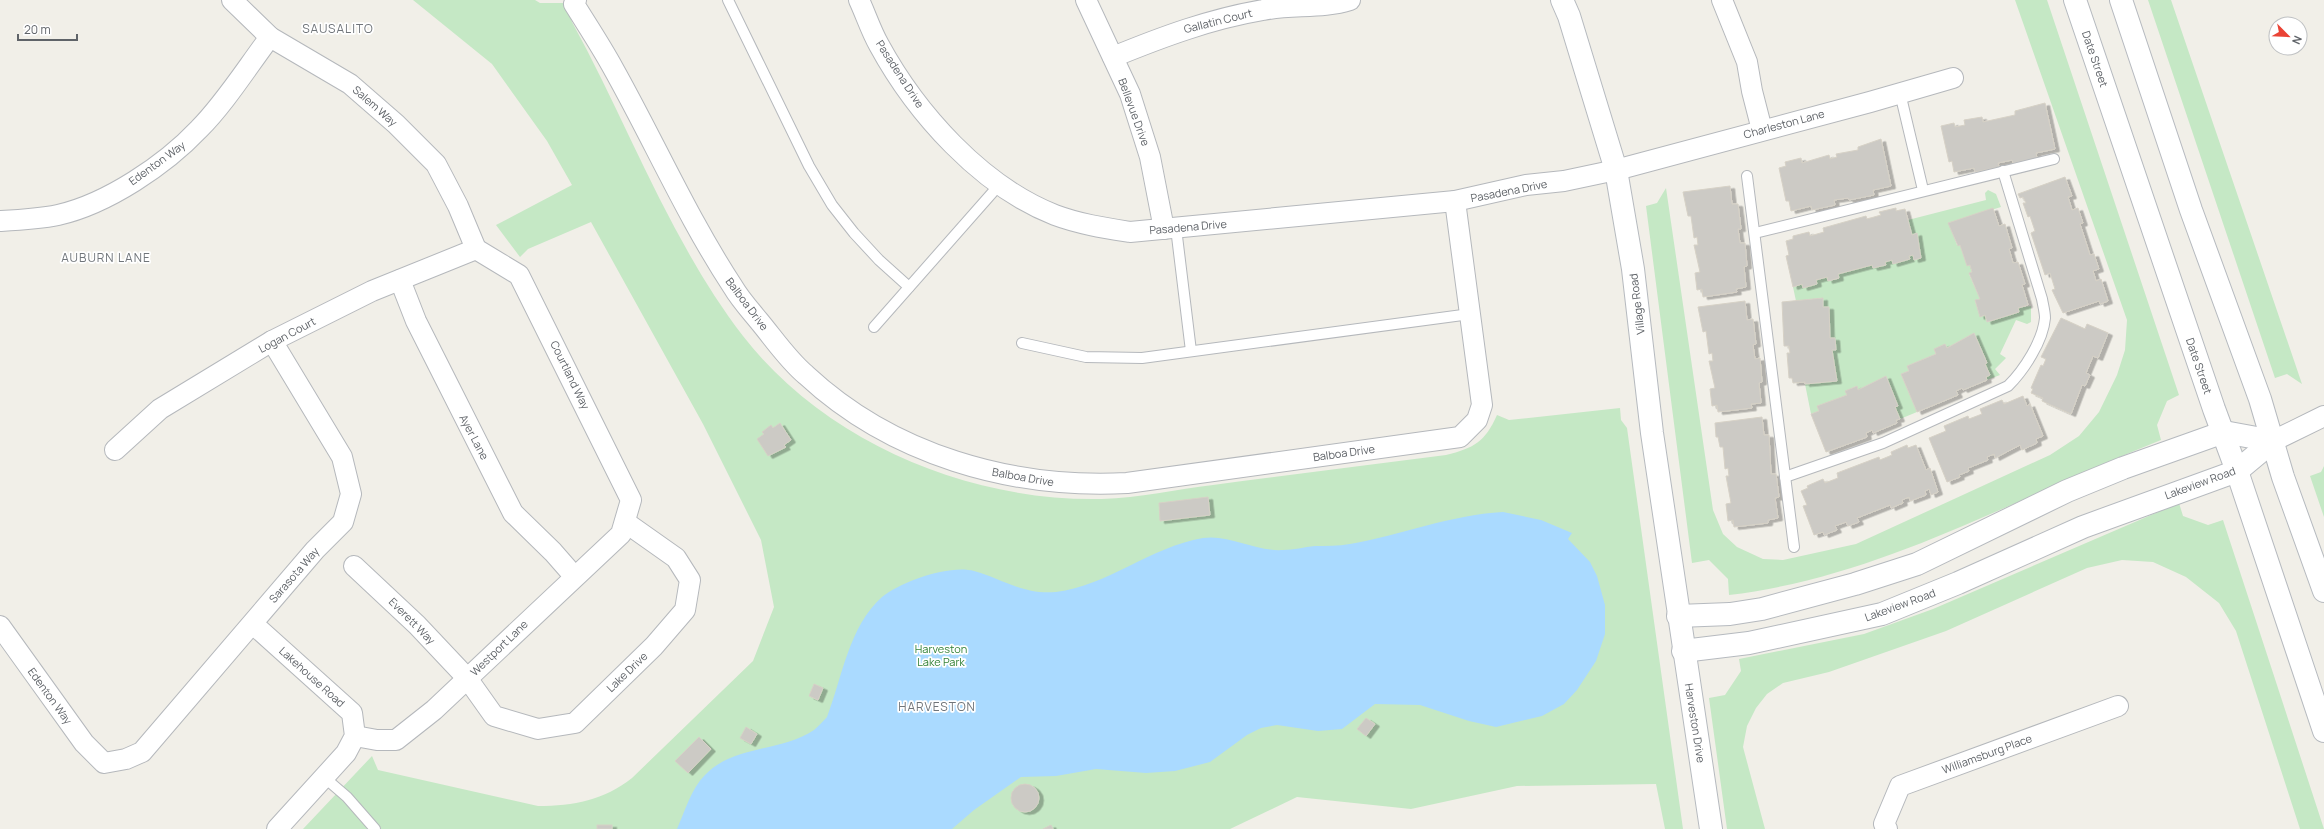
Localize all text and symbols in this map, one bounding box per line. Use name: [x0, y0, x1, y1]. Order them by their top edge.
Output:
street label: Gallatin Court: [1182, 5, 1254, 36]
scale bar: [18, 16, 77, 42]
north arrow: [2268, 16, 2308, 56]
district label: SAUSALITO: [302, 20, 374, 37]
text: 20 m: [24, 21, 51, 38]
street label: Date Street: [2079, 29, 2112, 89]
text: N: [2289, 34, 2306, 47]
street label: Pasadena Drive: [873, 37, 928, 111]
street label: Bellevue Drive: [1115, 76, 1154, 148]
street label: Salem Way: [350, 82, 401, 129]
street label: Charleston Lane: [1742, 105, 1827, 142]
street label: Edenton Way: [125, 137, 188, 188]
street label: Pasadena Drive: [1469, 176, 1549, 205]
street label: Pasadena Drive: [1149, 216, 1228, 237]
district label: AUBURN LANE: [61, 249, 151, 266]
street label: Village Road: [1625, 273, 1648, 335]
street label: Balboa Drive: [723, 274, 773, 334]
street label: Logan Court: [256, 313, 318, 356]
street label: Date Street: [2183, 336, 2216, 396]
street label: Courtland Way: [547, 338, 594, 412]
street label: Ayer Lane: [456, 412, 493, 463]
street label: Balboa Drive: [1312, 441, 1376, 464]
street label: Lakeview Road: [2162, 463, 2237, 502]
street label: Balboa Drive: [991, 464, 1056, 489]
street label: Sarasota Way: [265, 544, 322, 606]
street label: Lakeview Road: [1862, 585, 1937, 624]
street label: Everett Way: [386, 594, 439, 647]
street label: Westport Lane: [467, 616, 531, 679]
park label: Harveston Lake Park: [915, 641, 967, 669]
street label: Lakehouse Road: [276, 643, 348, 710]
street label: Lake Drive: [603, 648, 651, 695]
street label: Edenton Way: [25, 664, 76, 727]
street label: Harveston Drive: [1682, 682, 1709, 764]
district label: HARVESTON: [898, 698, 976, 715]
street label: Williamsburg Place: [1940, 730, 2034, 777]

